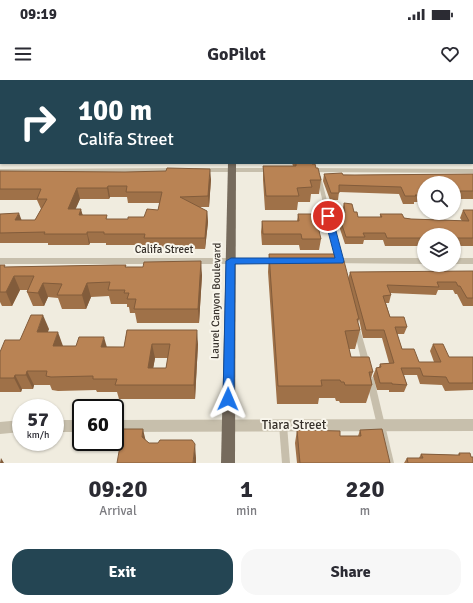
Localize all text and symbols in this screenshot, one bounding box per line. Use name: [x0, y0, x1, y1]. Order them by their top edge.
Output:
text: 09:19: [20, 5, 57, 23]
icon: menu: [12, 43, 34, 65]
text: GoPilot: [207, 43, 266, 65]
icon: heart: [439, 43, 461, 65]
text: 100 m: [78, 94, 152, 128]
icon: right: [12, 96, 64, 148]
text: Califa Street: [78, 128, 174, 150]
map controls: [417, 176, 461, 272]
button: search: [417, 176, 461, 220]
pin: [311, 199, 345, 233]
icon: arrive: [317, 205, 339, 227]
button: layers: [417, 228, 461, 272]
street label: Laurel Canyon Boulevard: [208, 242, 224, 359]
street label: Califa Street: [135, 243, 193, 256]
position arrow: [207, 378, 249, 420]
speed limit sign: 60: [72, 399, 124, 451]
text: 57: [27, 407, 49, 432]
street label: Tiara Street: [262, 417, 327, 433]
text: km/h: [27, 429, 49, 441]
text: 09:20: [89, 474, 147, 504]
text: 1: [240, 474, 253, 504]
text: 220: [346, 474, 384, 504]
text: Arrival: [99, 503, 137, 519]
text: min: [236, 503, 257, 519]
text: m: [360, 503, 370, 519]
button: Exit: [12, 549, 233, 595]
button: Share: [241, 549, 461, 595]

